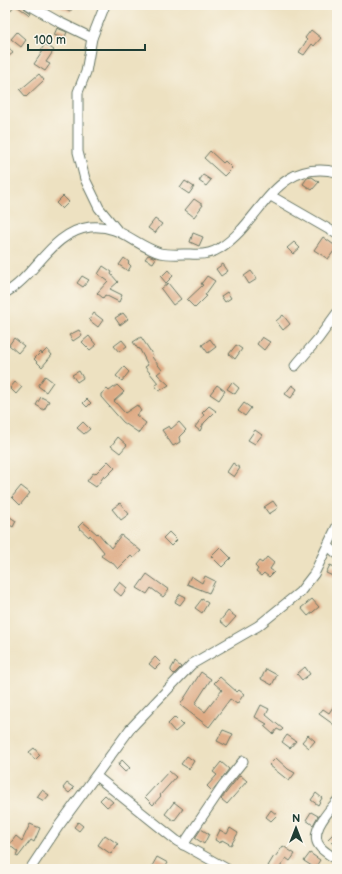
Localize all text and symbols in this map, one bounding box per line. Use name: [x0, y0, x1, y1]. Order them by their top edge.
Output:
scale bar: [28, 26, 145, 52]
text: 100 m: [34, 33, 66, 48]
north arrow: [276, 808, 316, 848]
text: N: [292, 812, 300, 825]

